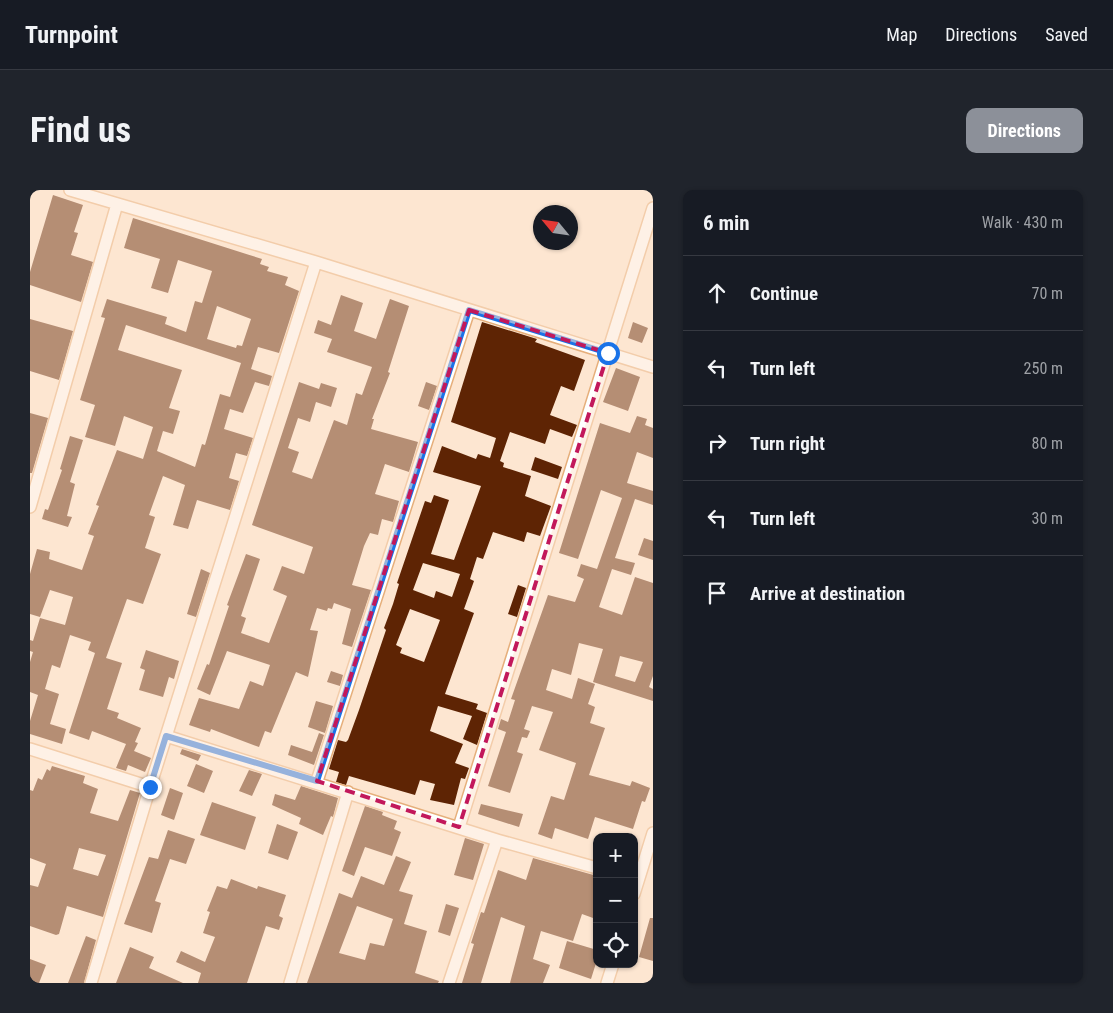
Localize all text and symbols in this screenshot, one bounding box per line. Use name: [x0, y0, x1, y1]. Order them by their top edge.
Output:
text: Turnpoint: [25, 21, 118, 49]
text: Map: [886, 24, 917, 45]
text: Directions: [945, 24, 1017, 45]
text: Saved: [1045, 24, 1088, 45]
button: Directions: [966, 108, 1083, 153]
text: Find us: [30, 110, 131, 151]
north arrow: [533, 205, 578, 250]
text: 6 min: [703, 211, 750, 235]
text: Walk · 430 m: [982, 213, 1063, 232]
icon: ahead: [703, 279, 731, 307]
text: Continue: [750, 282, 818, 305]
text: 70 m: [1031, 284, 1063, 303]
route start: [597, 342, 620, 365]
icon: left: [703, 354, 731, 382]
text: Turn left: [750, 357, 815, 380]
text: 250 m: [1024, 359, 1063, 378]
icon: right: [703, 429, 731, 457]
text: Turn right: [750, 432, 825, 455]
text: 80 m: [1031, 434, 1063, 453]
icon: left: [703, 504, 731, 532]
text: Turn left: [750, 507, 815, 530]
text: 30 m: [1031, 509, 1063, 528]
icon: arrive: [703, 579, 731, 607]
text: Arrive at destination: [750, 582, 905, 605]
route end: [139, 776, 162, 799]
map controls: [593, 833, 638, 968]
button: +: [593, 833, 638, 878]
button: −: [593, 878, 638, 923]
button: locate: [593, 923, 638, 968]

